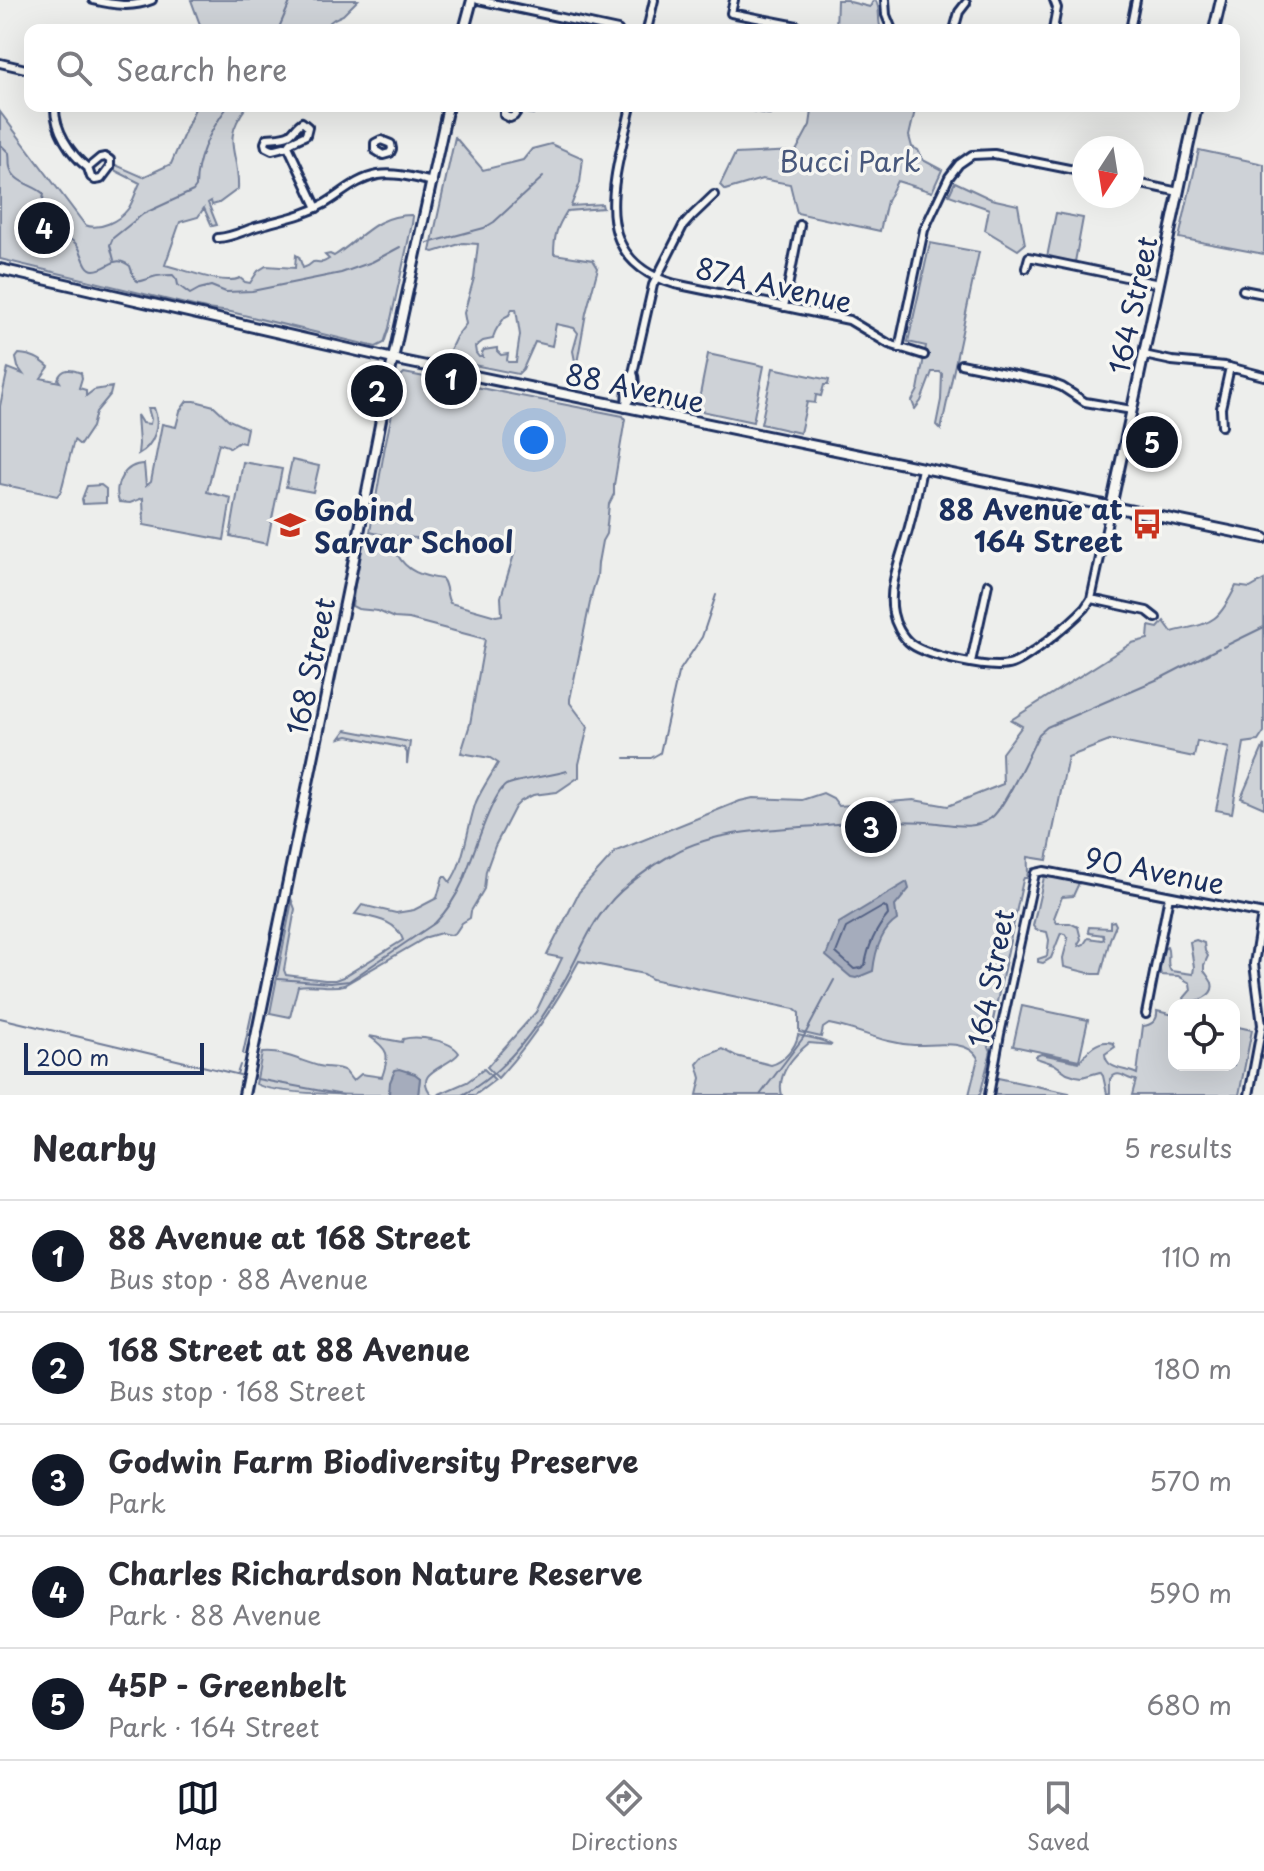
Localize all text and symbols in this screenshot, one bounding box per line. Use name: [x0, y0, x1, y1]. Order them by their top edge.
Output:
search box: [24, 24, 1240, 112]
icon: search: [52, 46, 96, 90]
text: Search here: [116, 46, 288, 91]
north arrow: [1072, 136, 1144, 208]
park label: Bucci Park: [779, 139, 921, 182]
pin: 4: [18, 198, 70, 258]
street label: 164 Street: [1096, 232, 1168, 378]
street label: 87A Avenue: [691, 245, 857, 323]
pin: 1: [425, 349, 477, 409]
street label: 88 Avenue: [561, 351, 709, 423]
pin: 2: [351, 361, 403, 421]
pin: 5: [1126, 412, 1178, 472]
your location: [514, 420, 554, 460]
place label: 88 Avenue at 164 Street: [939, 487, 1123, 562]
place label: Gobind Sarvar School: [314, 488, 513, 563]
bus stop icon: 88 Avenue at 164 Street: [1130, 507, 1164, 541]
school or university icon: Gobind Sarvar School: [273, 508, 307, 542]
street label: 168 Street: [274, 593, 346, 739]
pin: 3: [845, 797, 897, 857]
street label: 90 Avenue: [1081, 835, 1229, 905]
street label: 164 Street: [956, 905, 1024, 1051]
map controls: [1168, 999, 1240, 1071]
button: locate: [1168, 999, 1240, 1071]
scale bar: [24, 1039, 204, 1075]
text: 200 m: [36, 1040, 109, 1073]
text: Nearby: [32, 1121, 157, 1173]
text: 5 results: [1124, 1128, 1232, 1167]
text: 88 Avenue at 168 Street: [108, 1214, 471, 1259]
text: 1: [52, 1237, 64, 1276]
text: 110 m: [1161, 1237, 1232, 1276]
text: Bus stop · 88 Avenue: [108, 1259, 368, 1298]
text: 168 Street at 88 Avenue: [108, 1326, 470, 1371]
text: 2: [49, 1349, 67, 1388]
text: 180 m: [1154, 1349, 1232, 1388]
text: Bus stop · 168 Street: [108, 1371, 366, 1410]
text: Godwin Farm Biodiversity Preserve: [108, 1438, 639, 1483]
text: 3: [49, 1461, 67, 1500]
text: 570 m: [1149, 1461, 1232, 1500]
text: Park: [108, 1483, 166, 1522]
text: Charles Richardson Nature Reserve: [108, 1550, 643, 1595]
text: 4: [49, 1573, 67, 1612]
text: 590 m: [1148, 1573, 1232, 1612]
text: Park · 88 Avenue: [108, 1595, 322, 1634]
text: 45P - Greenbelt: [108, 1662, 347, 1707]
text: 5: [50, 1685, 66, 1724]
text: 680 m: [1147, 1685, 1232, 1724]
text: Park · 164 Street: [108, 1707, 319, 1746]
tab: Map: [175, 1776, 222, 1857]
tab: Directions: [571, 1776, 678, 1857]
tab: Saved: [1027, 1776, 1089, 1857]

